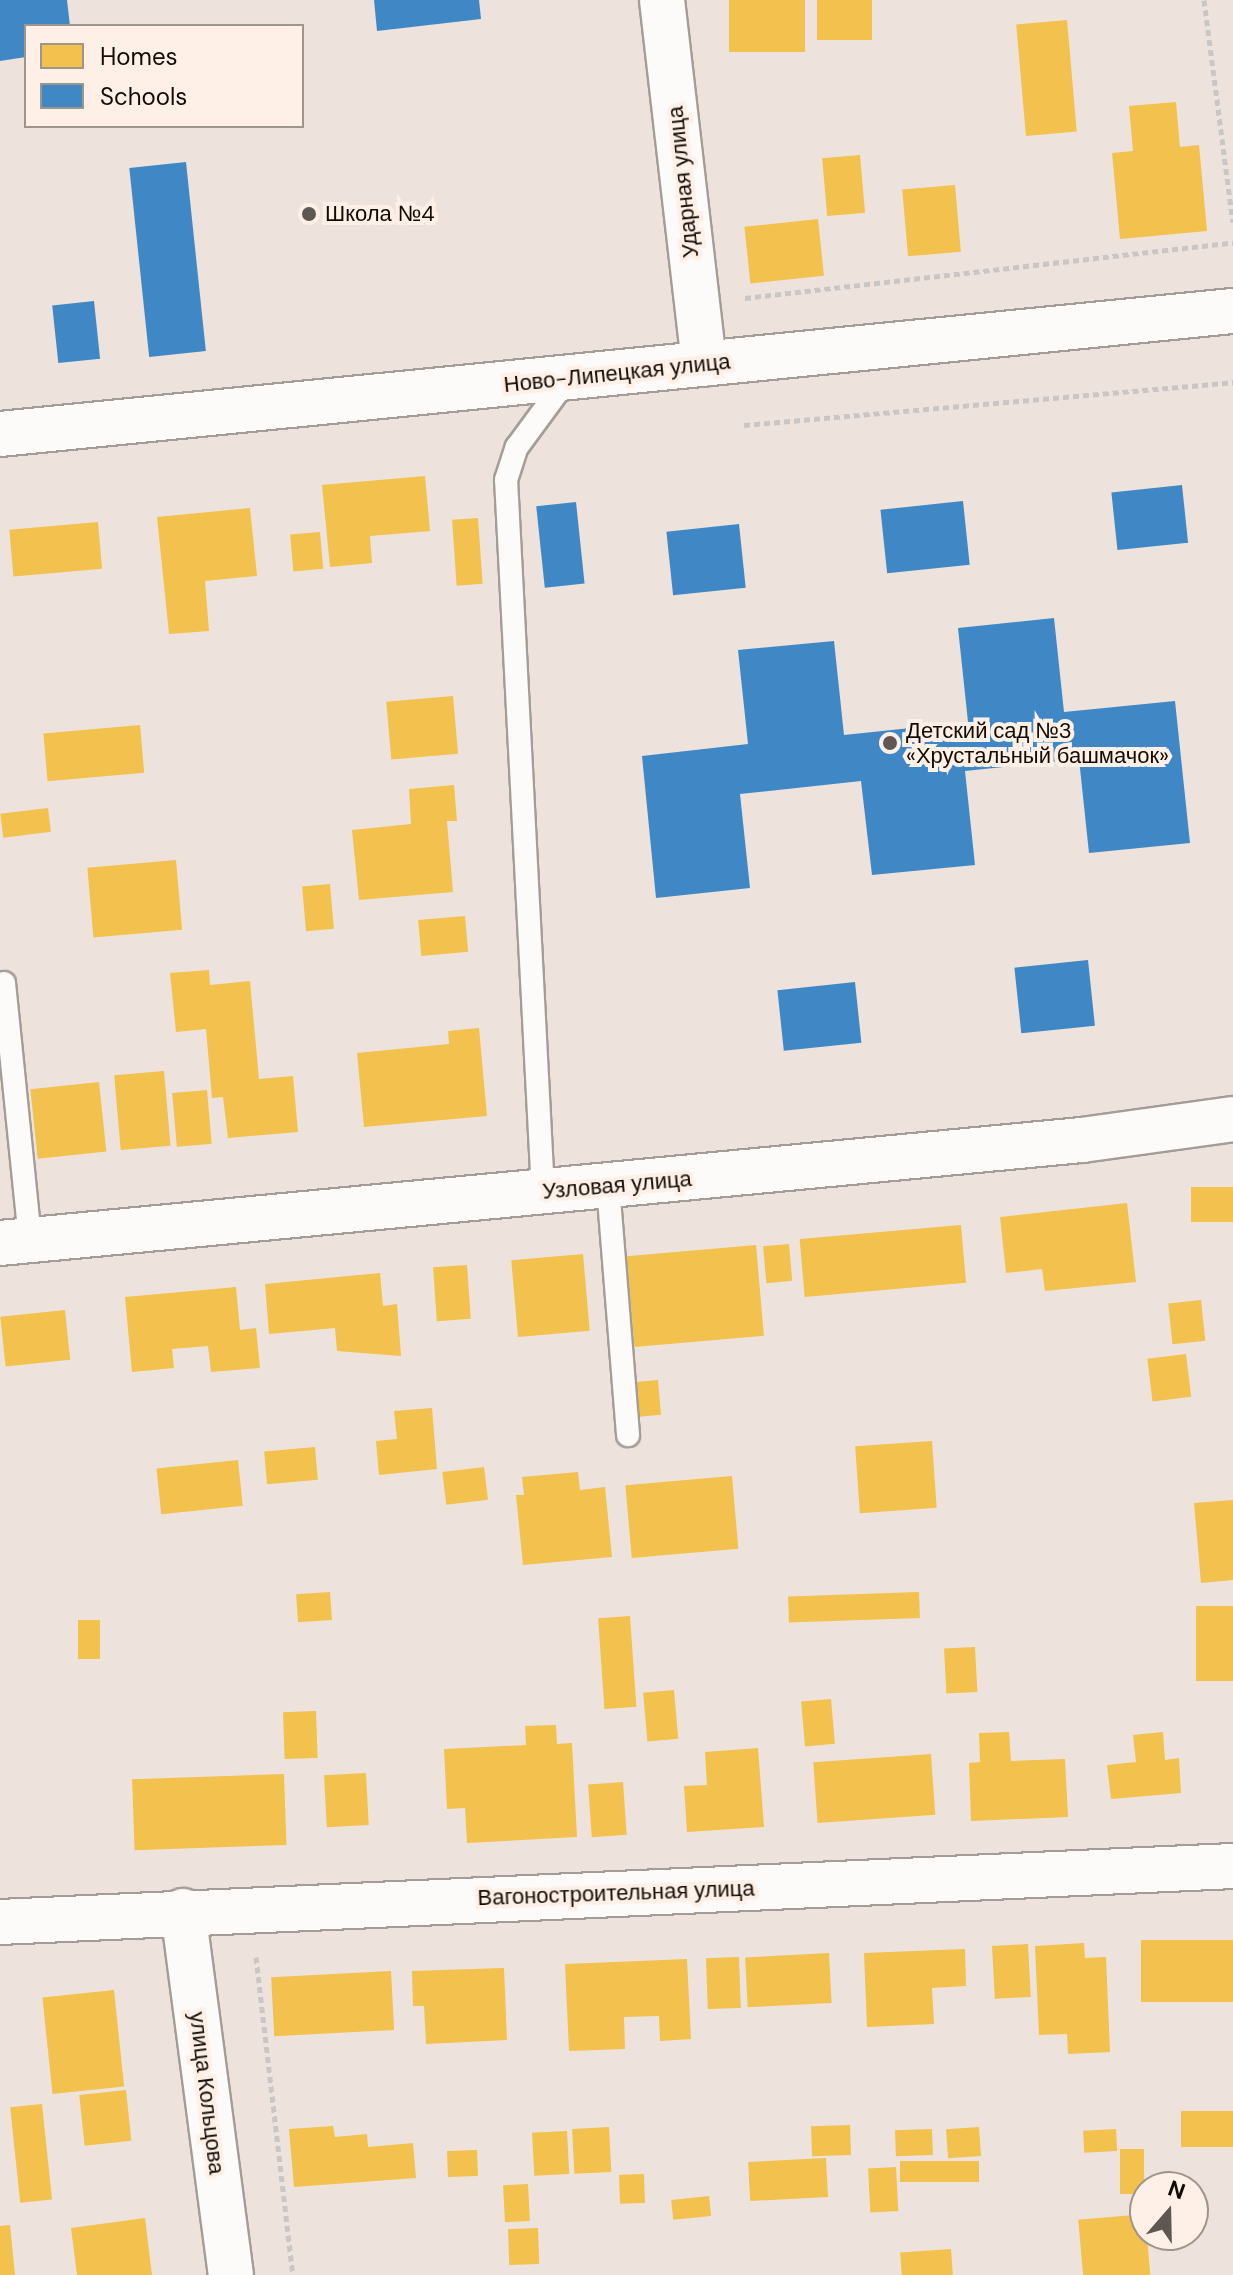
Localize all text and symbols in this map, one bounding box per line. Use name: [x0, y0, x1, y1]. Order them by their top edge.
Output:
legend: [24, 24, 304, 128]
text: Homes: [100, 41, 178, 72]
text: Schools: [100, 81, 187, 112]
street label: Ударная улица: [662, 105, 704, 259]
place label: Школа №4: [325, 201, 435, 227]
marker: Школа №4: [300, 205, 318, 223]
street label: Ново-Липецкая улица: [502, 348, 732, 398]
place label: Детский сад №3 «Хрустальный башмачок»: [906, 717, 1169, 768]
marker: Детский сад №3 «Хрустальный башмачок»: [881, 734, 899, 752]
street label: Узловая улица: [541, 1165, 693, 1205]
street label: Вагоностроительная улица: [477, 1875, 755, 1911]
street label: улица Кольцова: [184, 2010, 230, 2176]
north arrow: [1129, 2171, 1209, 2251]
text: N: [1164, 2173, 1189, 2206]

